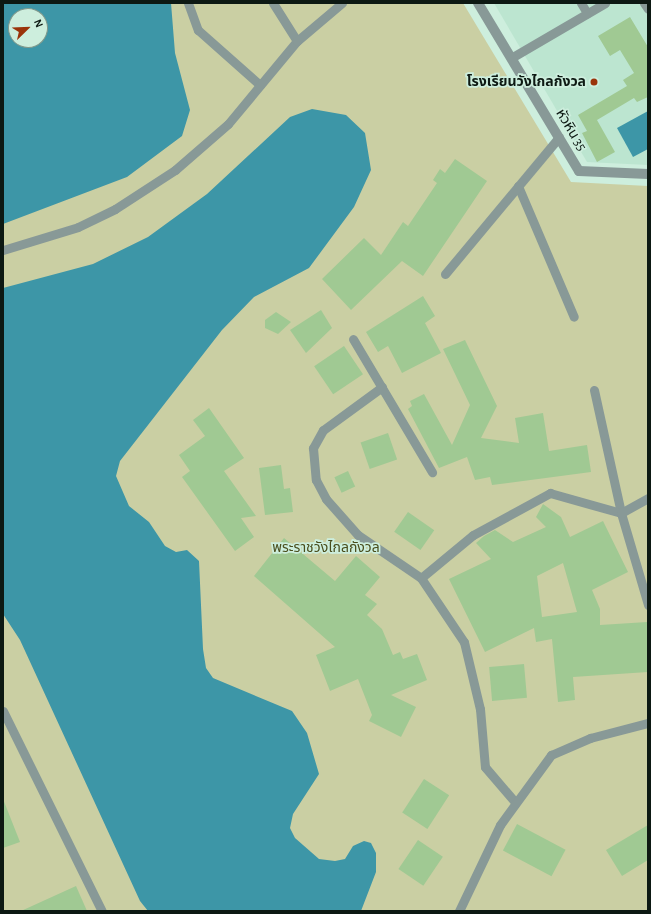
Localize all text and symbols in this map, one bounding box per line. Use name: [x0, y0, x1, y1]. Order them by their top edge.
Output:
north arrow: [8, 8, 48, 48]
text: N: [32, 18, 45, 29]
place label: โรงเรียนวังไกลกังวล: [467, 74, 586, 90]
marker: โรงเรียนวังไกลกังวล: [589, 77, 599, 87]
street label: หัวหิน 35: [552, 106, 590, 154]
park label: พระราชวังไกลกังวล: [272, 540, 380, 556]

